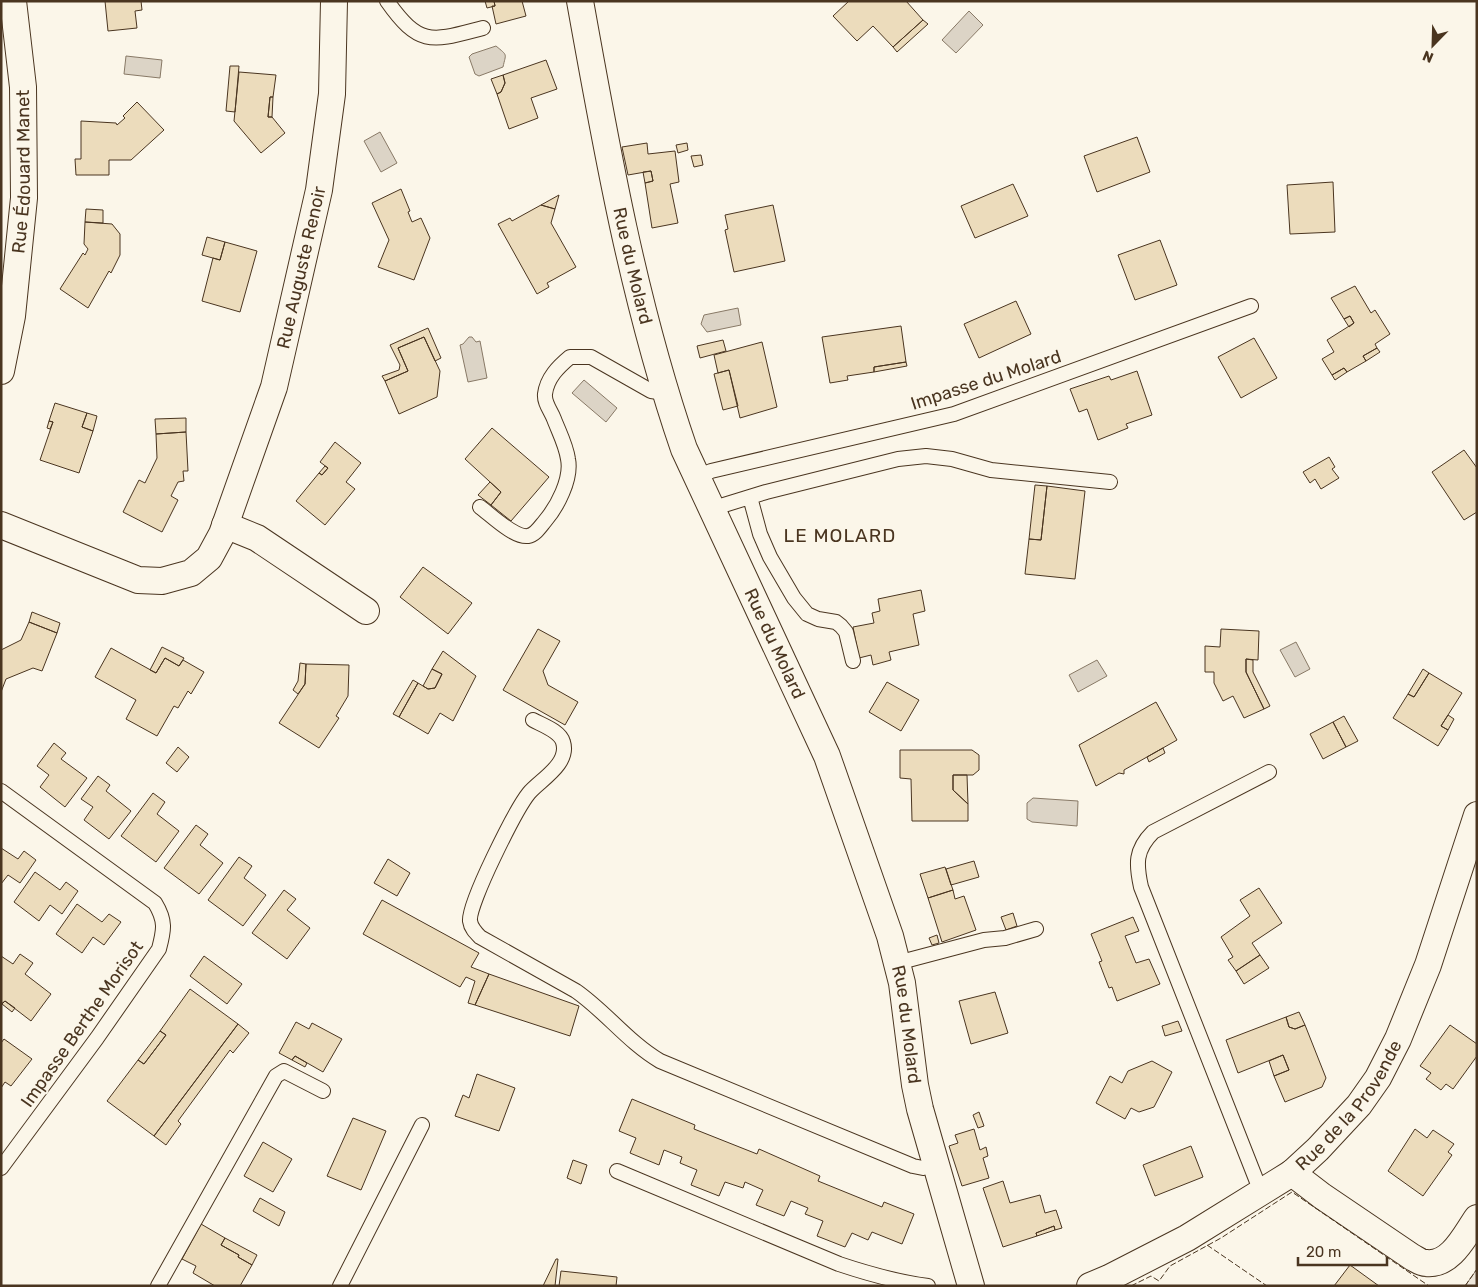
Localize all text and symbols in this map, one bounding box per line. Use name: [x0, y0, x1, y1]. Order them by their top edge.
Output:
north arrow: [1408, 20, 1458, 70]
text: N: [1420, 47, 1436, 66]
street label: Rue Édouard Manet: [7, 90, 35, 254]
street label: Rue Auguste Renoir: [272, 185, 330, 351]
street label: Rue du Molard: [608, 205, 657, 327]
street label: Impasse du Molard: [908, 345, 1064, 415]
district label: LE MOLARD: [784, 524, 896, 547]
street label: Rue du Molard: [739, 585, 810, 702]
street label: Impasse Berthe Morisot: [16, 937, 148, 1111]
street label: Rue du Molard: [887, 963, 926, 1085]
street label: Rue de la Provende: [1291, 1036, 1407, 1175]
scale bar: [1298, 1234, 1387, 1266]
text: 20 m: [1306, 1243, 1341, 1261]

